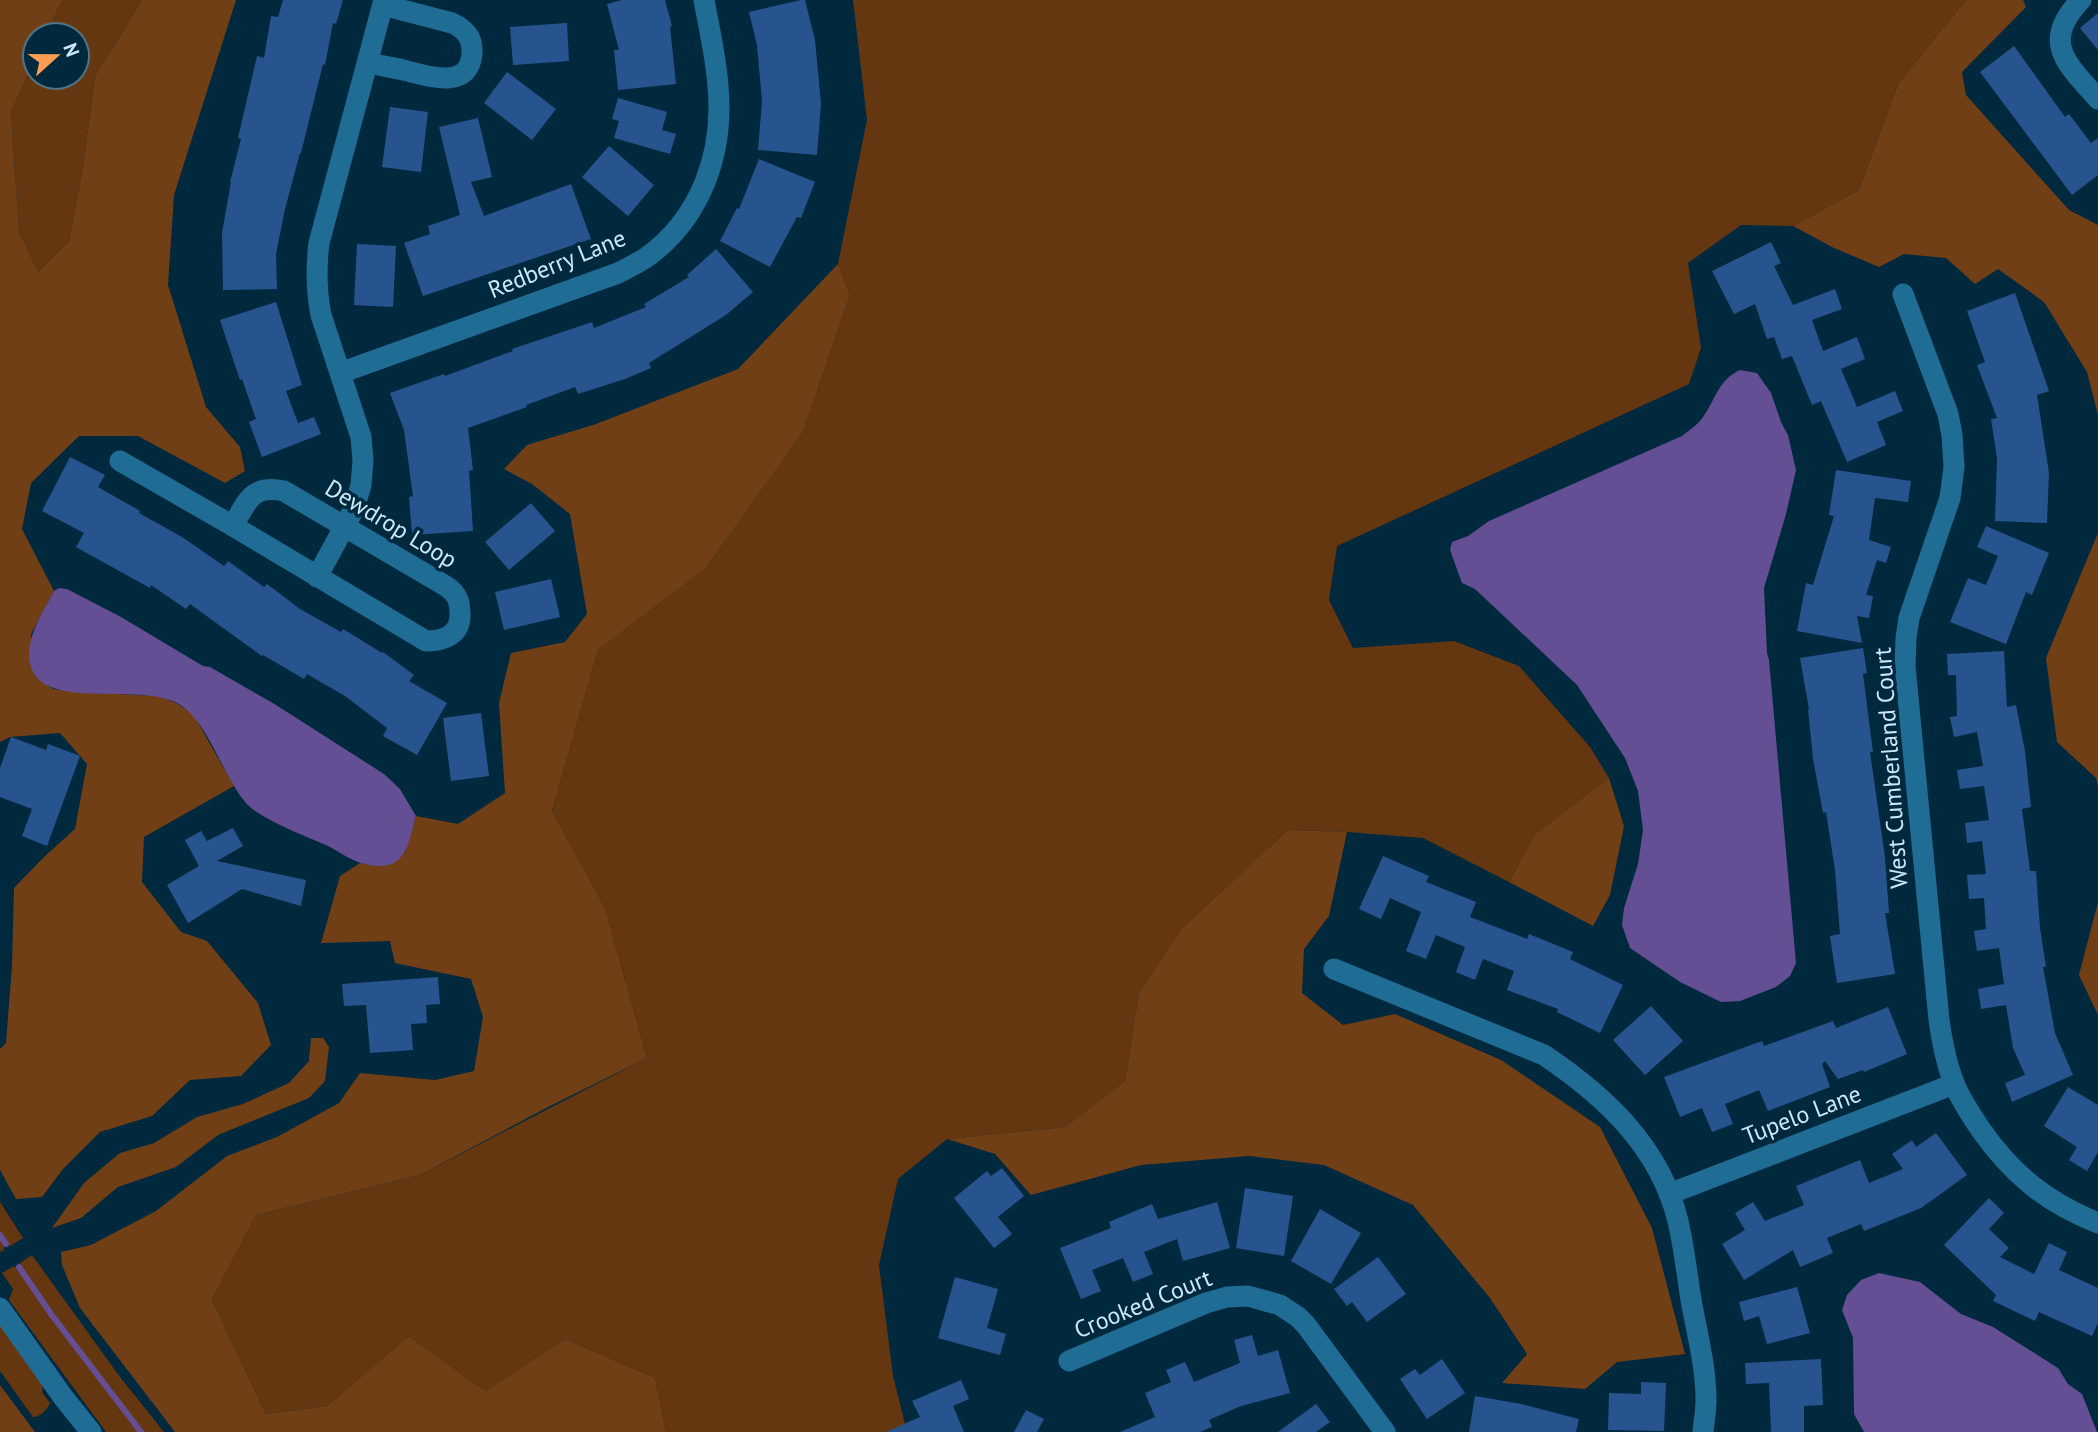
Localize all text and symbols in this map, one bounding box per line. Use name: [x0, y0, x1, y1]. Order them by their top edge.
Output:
north arrow: [21, 21, 91, 91]
text: N: [58, 40, 85, 60]
street label: Redberry Lane: [484, 222, 630, 305]
street label: Dewdrop Loop: [320, 472, 463, 575]
street label: West Cumberland Court: [1867, 646, 1914, 890]
street label: Tupelo Lane: [1738, 1078, 1865, 1151]
street label: Crooked Court: [1070, 1262, 1216, 1345]

